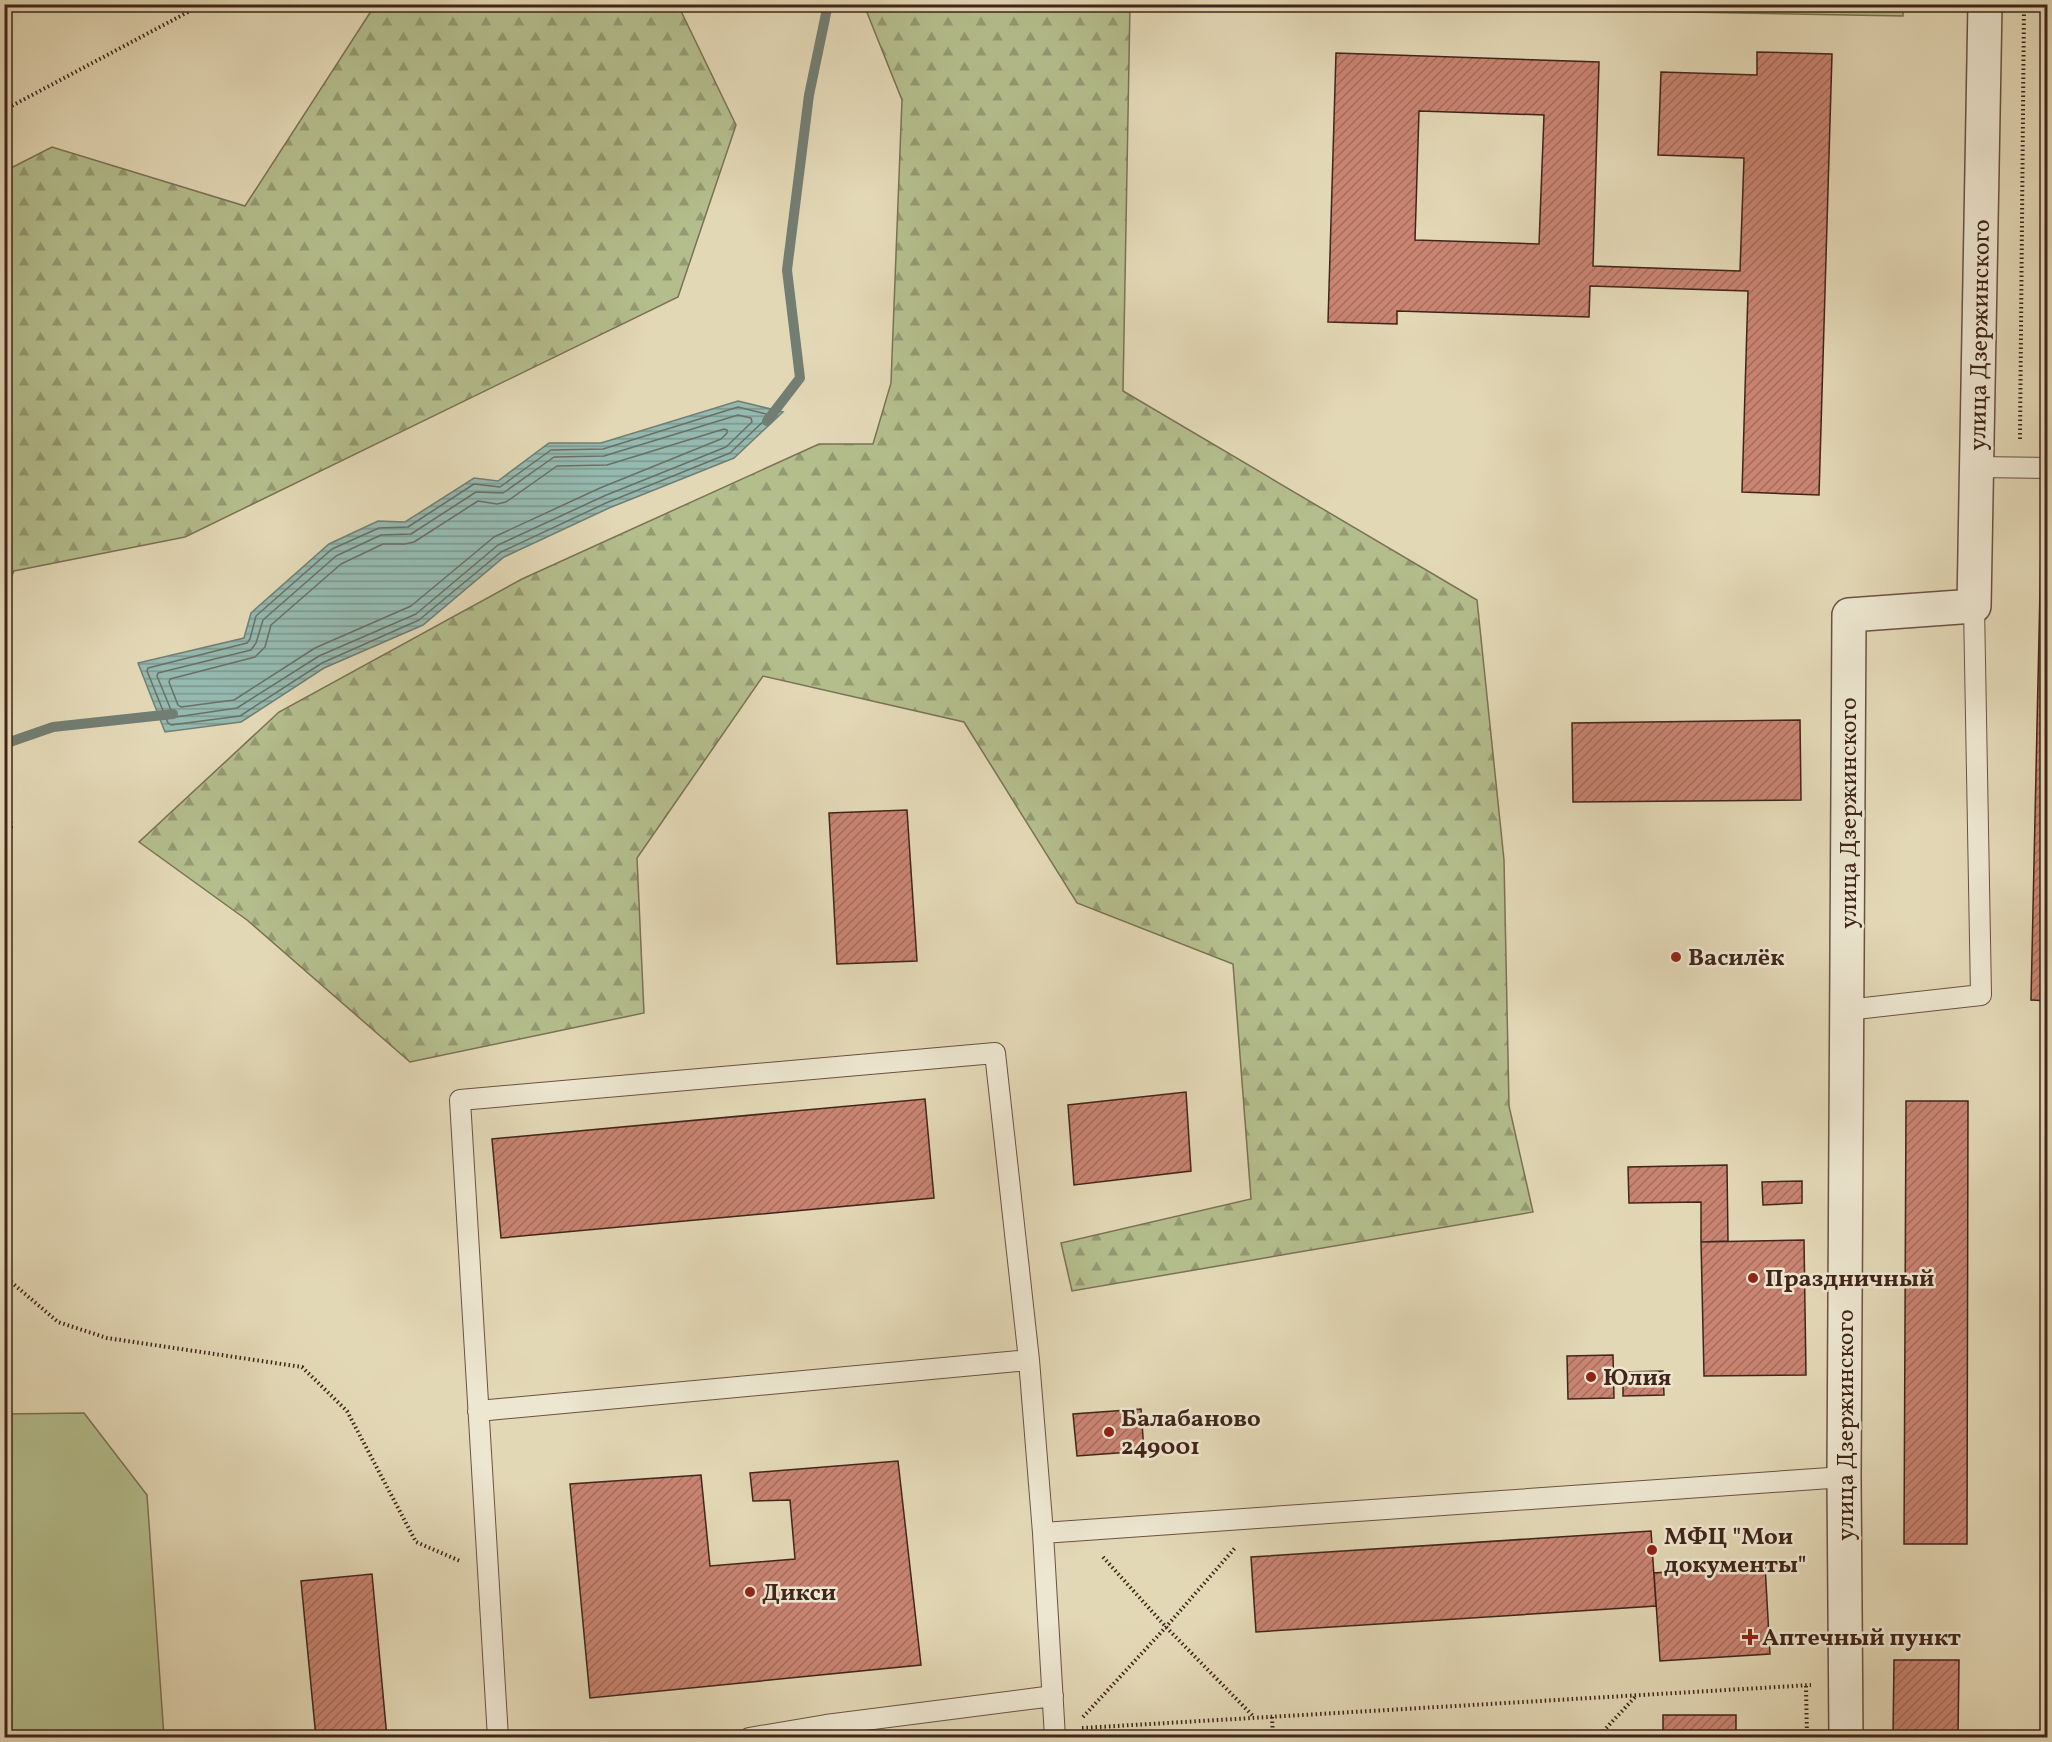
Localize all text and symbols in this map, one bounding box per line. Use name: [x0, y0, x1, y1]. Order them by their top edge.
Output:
street label: улица Дзержинского: [1962, 219, 2000, 451]
street label: улица Дзержинского: [1833, 697, 1867, 929]
place label: Василёк: [1688, 942, 1784, 976]
marker: Василёк: [1669, 950, 1683, 964]
place label: Праздничный: [1765, 1263, 1934, 1297]
marker: Праздничный: [1746, 1271, 1760, 1285]
street label: улица Дзержинского: [1830, 1309, 1864, 1541]
place label: Юлия: [1603, 1362, 1672, 1396]
marker: Юлия: [1584, 1370, 1598, 1384]
place label: Балабаново 249001: [1121, 1403, 1261, 1465]
marker: Балабаново 249001: [1102, 1425, 1116, 1439]
place label: МФЦ "Мои документы": [1664, 1521, 1807, 1583]
marker: МФЦ "Мои документы": [1645, 1543, 1659, 1557]
place label: Дикси: [762, 1577, 836, 1611]
marker: Дикси: [743, 1585, 757, 1599]
place label: Аптечный пункт: [1762, 1622, 1961, 1656]
marker: Аптечный пункт: [1743, 1630, 1757, 1644]

